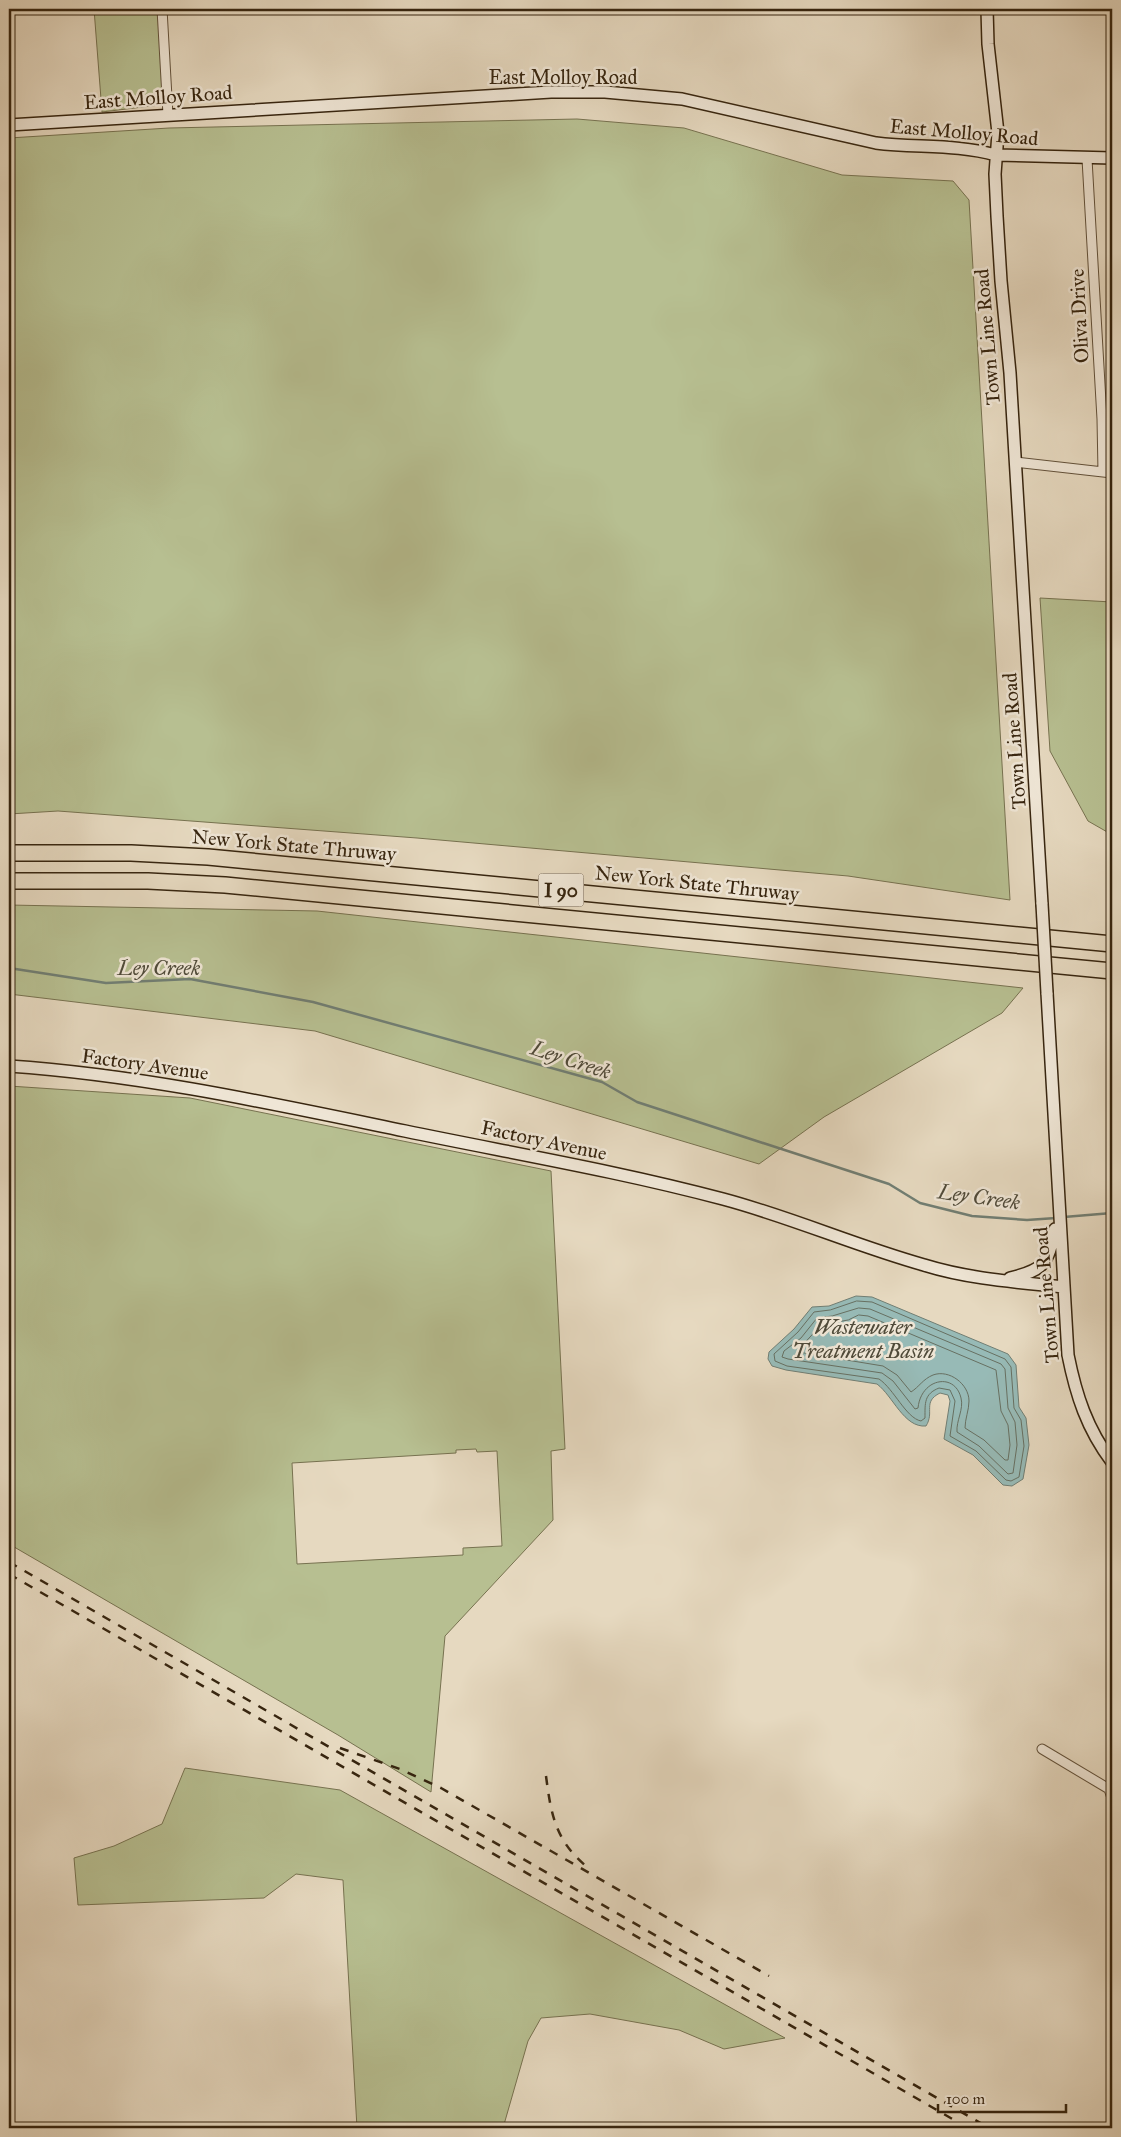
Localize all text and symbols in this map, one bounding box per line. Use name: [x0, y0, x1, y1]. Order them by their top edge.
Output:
street label: East Molloy Road: [488, 65, 638, 89]
street label: East Molloy Road: [83, 80, 233, 114]
street label: East Molloy Road: [889, 114, 1039, 150]
street label: Town Line Road: [969, 268, 1005, 406]
street label: Oliva Drive: [1065, 268, 1093, 364]
street label: Town Line Road: [997, 672, 1031, 810]
street label: New York State Thruway: [191, 824, 398, 866]
street label: New York State Thruway: [594, 860, 801, 906]
road number: I 90: [538, 874, 584, 906]
water label: Ley Creek: [117, 955, 201, 981]
water label: Ley Creek: [527, 1035, 615, 1085]
street label: Factory Avenue: [80, 1043, 210, 1085]
street label: Factory Avenue: [479, 1115, 609, 1165]
water label: Ley Creek: [935, 1178, 1022, 1216]
street label: Town Line Road: [1028, 1226, 1064, 1364]
water label: Wastewater Treatment Basin: [792, 1314, 934, 1364]
scale bar: [938, 2082, 1066, 2114]
text: 100 m: [946, 2090, 986, 2108]

